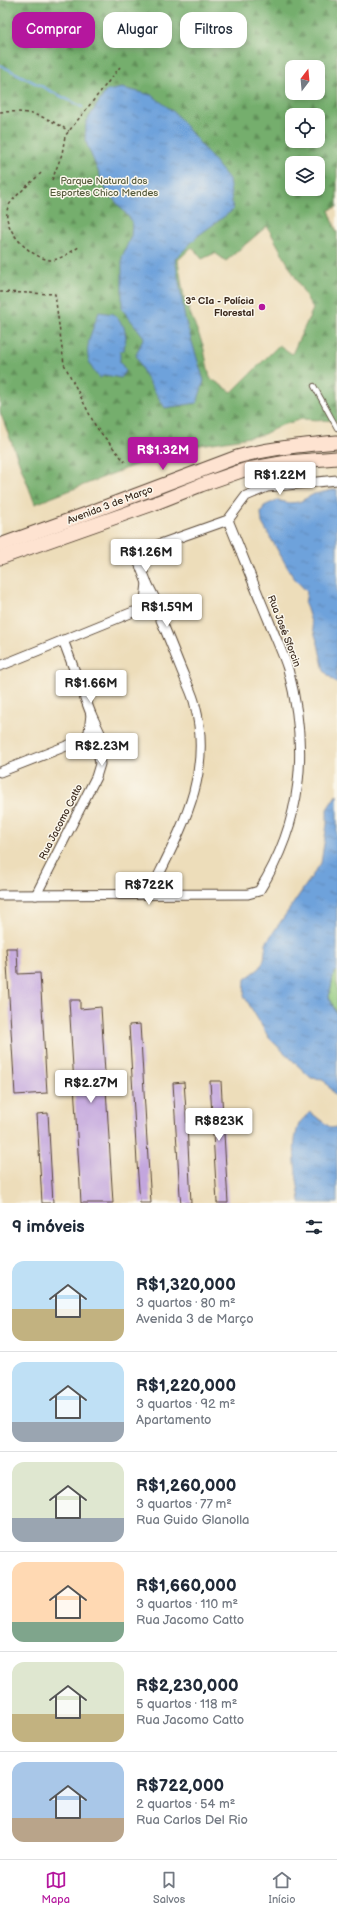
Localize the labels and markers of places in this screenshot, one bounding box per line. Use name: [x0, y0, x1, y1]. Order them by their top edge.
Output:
place label: 3ª CIa - Polícia Florestal: [186, 295, 254, 319]
marker: 3ª CIa - Polícia Florestal: [257, 302, 267, 312]
pin: R$1.32M: [126, 437, 200, 471]
pin: R$1.22M: [243, 462, 317, 496]
pin: R$1.26M: [109, 539, 183, 573]
pin: R$1.59M: [130, 594, 204, 628]
pin: R$1.66M: [54, 670, 128, 704]
pin: R$2.23M: [65, 733, 139, 767]
pin: R$722K: [116, 872, 182, 906]
pin: R$2.27M: [54, 1070, 128, 1104]
pin: R$823K: [186, 1108, 252, 1142]

